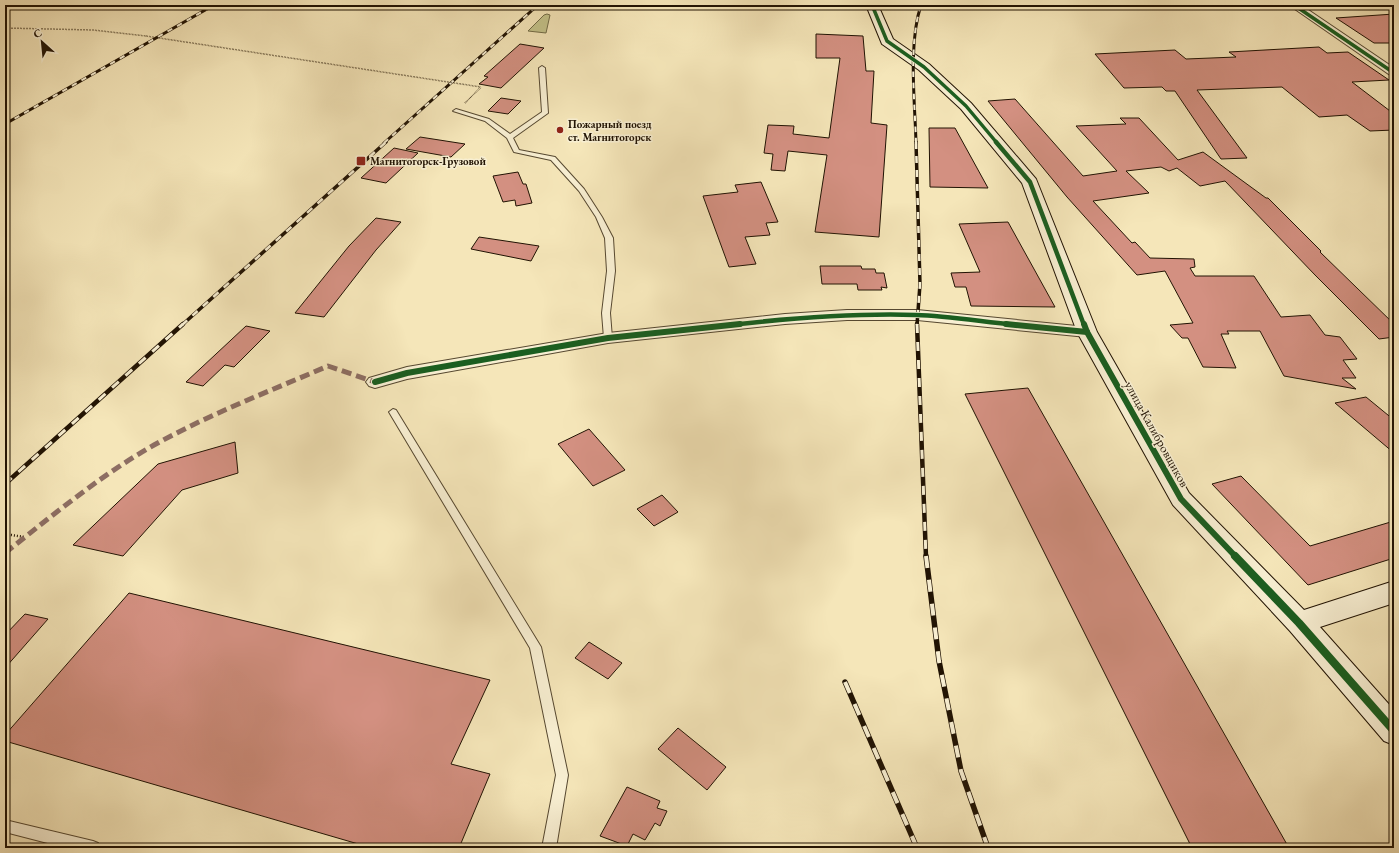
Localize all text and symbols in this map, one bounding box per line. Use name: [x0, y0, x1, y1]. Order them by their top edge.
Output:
north arrow: [22, 22, 62, 62]
text: С: [31, 25, 44, 41]
place label: Пожарный поезд ст. Магнитогорск: [568, 117, 652, 144]
marker: Пожарный поезд ст. Магнитогорск: [555, 125, 565, 135]
place label: Магнитогорск-Грузовой: [370, 154, 486, 168]
marker: Магнитогорск-Грузовой: [355, 155, 367, 167]
street label: улица Калибровщиков: [1121, 378, 1193, 490]

